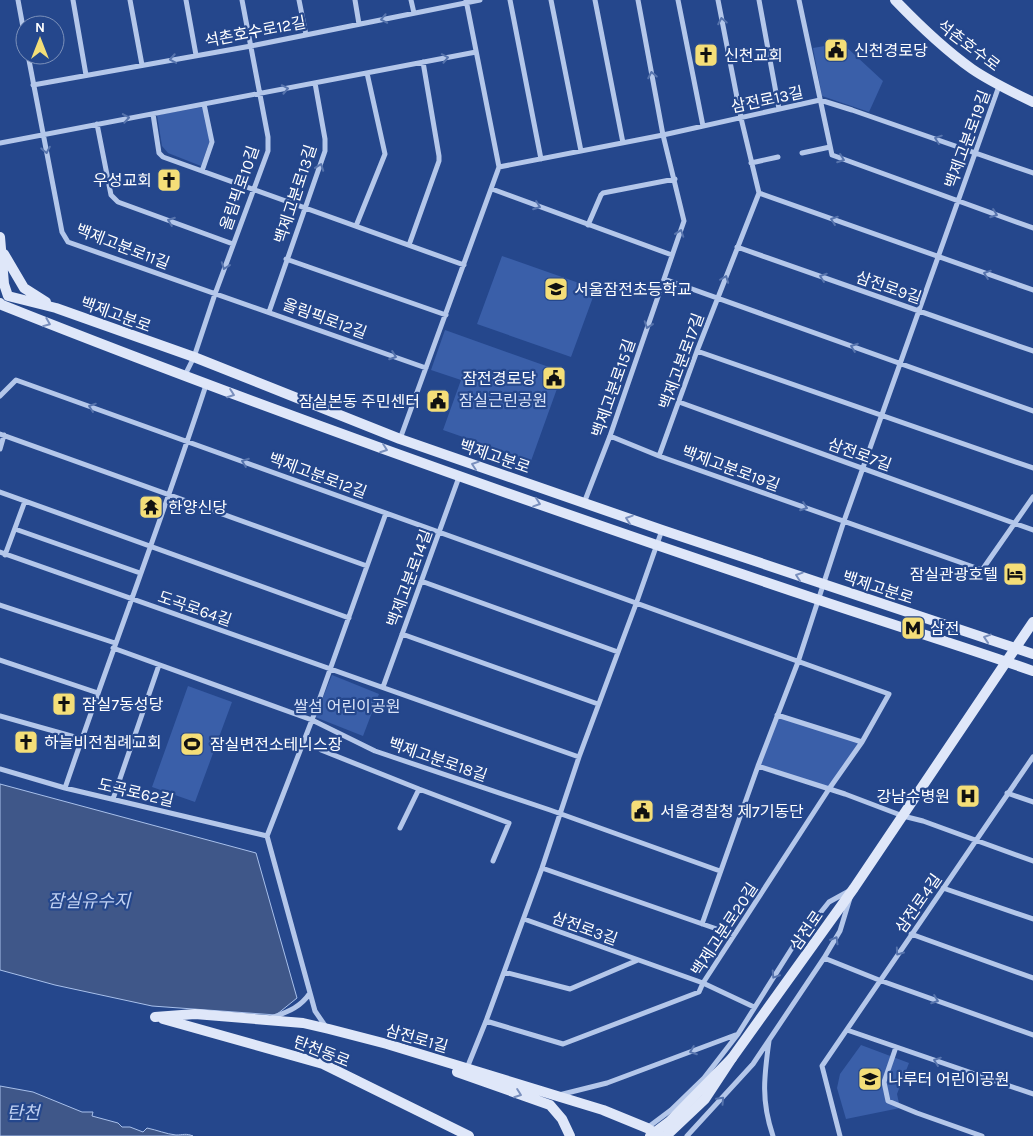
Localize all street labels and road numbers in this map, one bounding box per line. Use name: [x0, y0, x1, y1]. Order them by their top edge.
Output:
street label: 석촌호수로12길: [203, 12, 307, 51]
street label: 석촌호수로: [934, 16, 1004, 75]
street label: 삼전로13길: [729, 83, 805, 116]
street label: 백제고분로19길: [941, 88, 994, 191]
street label: 백제고분로13길: [271, 142, 320, 246]
street label: 올림픽로10길: [216, 143, 263, 233]
street label: 백제고분로11길: [73, 220, 172, 273]
street label: 삼전로9길: [854, 267, 924, 308]
street label: 백제고분로: [78, 293, 154, 336]
street label: 올림픽로12길: [280, 294, 370, 342]
street label: 백제고분로17길: [655, 310, 708, 412]
street label: 백제고분로15길: [588, 337, 639, 440]
street label: 삼전로7길: [825, 434, 894, 475]
street label: 백제고분로: [457, 436, 533, 478]
street label: 백제고분로19길: [679, 442, 782, 495]
street label: 백제고분로12길: [266, 449, 369, 502]
street label: 백제고분로14길: [383, 527, 436, 630]
street label: 백제고분로: [840, 567, 916, 608]
street label: 도곡로64길: [155, 587, 234, 630]
street label: 백제고분로18길: [386, 734, 490, 785]
street label: 도곡로62길: [96, 775, 176, 810]
street label: 삼전로4길: [891, 870, 946, 937]
street label: 백제고분로20길: [687, 879, 762, 979]
street label: 삼전로: [786, 907, 827, 954]
street label: 삼전로3길: [549, 908, 620, 949]
street label: 삼전로1길: [383, 1021, 450, 1056]
street label: 탄천동로: [291, 1032, 353, 1071]

